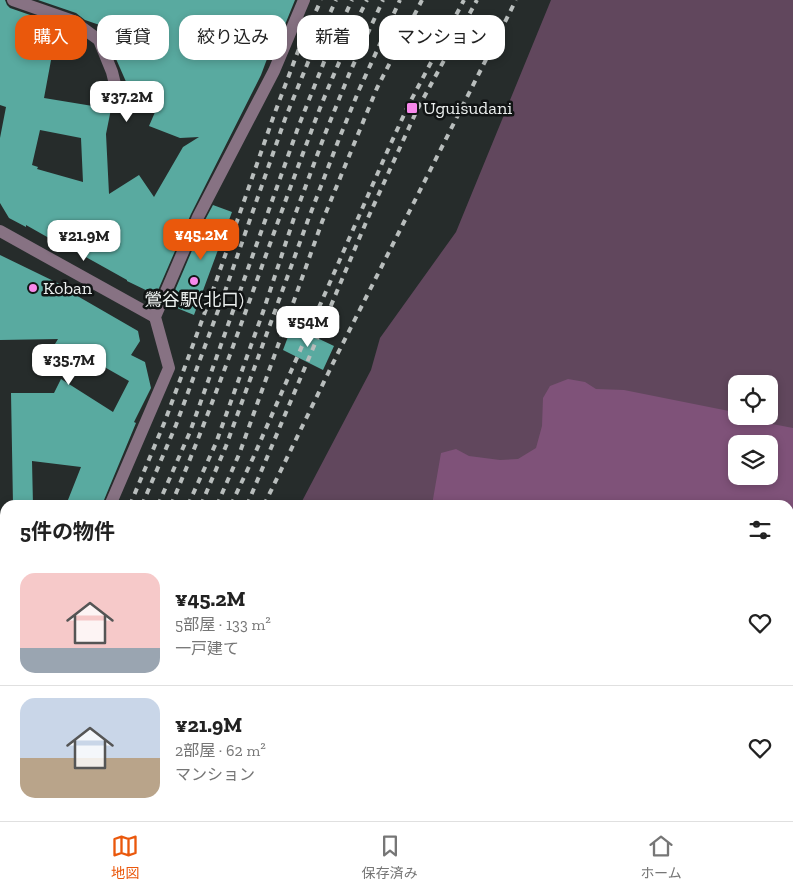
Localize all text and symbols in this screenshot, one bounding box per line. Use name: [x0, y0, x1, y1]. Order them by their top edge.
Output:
chip: 購入: [15, 15, 87, 60]
chip: 賃貸: [97, 15, 169, 60]
chip: 絞り込み: [179, 15, 287, 60]
chip: 新着: [297, 15, 369, 60]
chip: マンション: [379, 15, 505, 60]
pin: ¥37.2M: [86, 80, 168, 123]
text: ¥37.2M: [101, 87, 153, 106]
place label: Uguisudani: [423, 97, 512, 119]
marker: Uguisudani: [405, 101, 419, 115]
pin: ¥45.2M: [160, 218, 242, 261]
pin: ¥21.9M: [43, 220, 125, 262]
text: ¥45.2M: [174, 225, 228, 244]
text: ¥21.9M: [58, 226, 110, 245]
marker: 鶯谷駅(北口): [188, 275, 200, 287]
place label: Koban: [43, 277, 93, 299]
marker: Koban: [27, 282, 39, 294]
place label: 鶯谷駅(北口): [144, 289, 244, 311]
pin: ¥54M: [278, 306, 338, 348]
text: ¥54M: [287, 312, 329, 331]
pin: ¥35.7M: [28, 344, 110, 386]
text: ¥35.7M: [43, 350, 95, 369]
map controls: [728, 375, 778, 485]
button: locate: [728, 375, 778, 425]
button: layers: [728, 435, 778, 485]
icon: filters: [746, 516, 774, 544]
text: 5件の物件: [20, 519, 115, 544]
text: ¥45.2M: [175, 586, 245, 611]
icon: home: [60, 593, 120, 653]
icon: heart: [746, 609, 774, 637]
text: 5部屋 · 133 m²: [175, 615, 271, 634]
text: 一戸建て: [175, 639, 239, 658]
text: ¥21.9M: [175, 712, 242, 737]
icon: home: [60, 718, 120, 778]
icon: heart: [746, 734, 774, 762]
text: 2部屋 · 62 m²: [175, 741, 266, 760]
text: マンション: [175, 765, 255, 784]
tab: 地図: [111, 832, 139, 882]
tab: 保存済み: [362, 832, 418, 882]
tab: ホーム: [640, 832, 682, 882]

